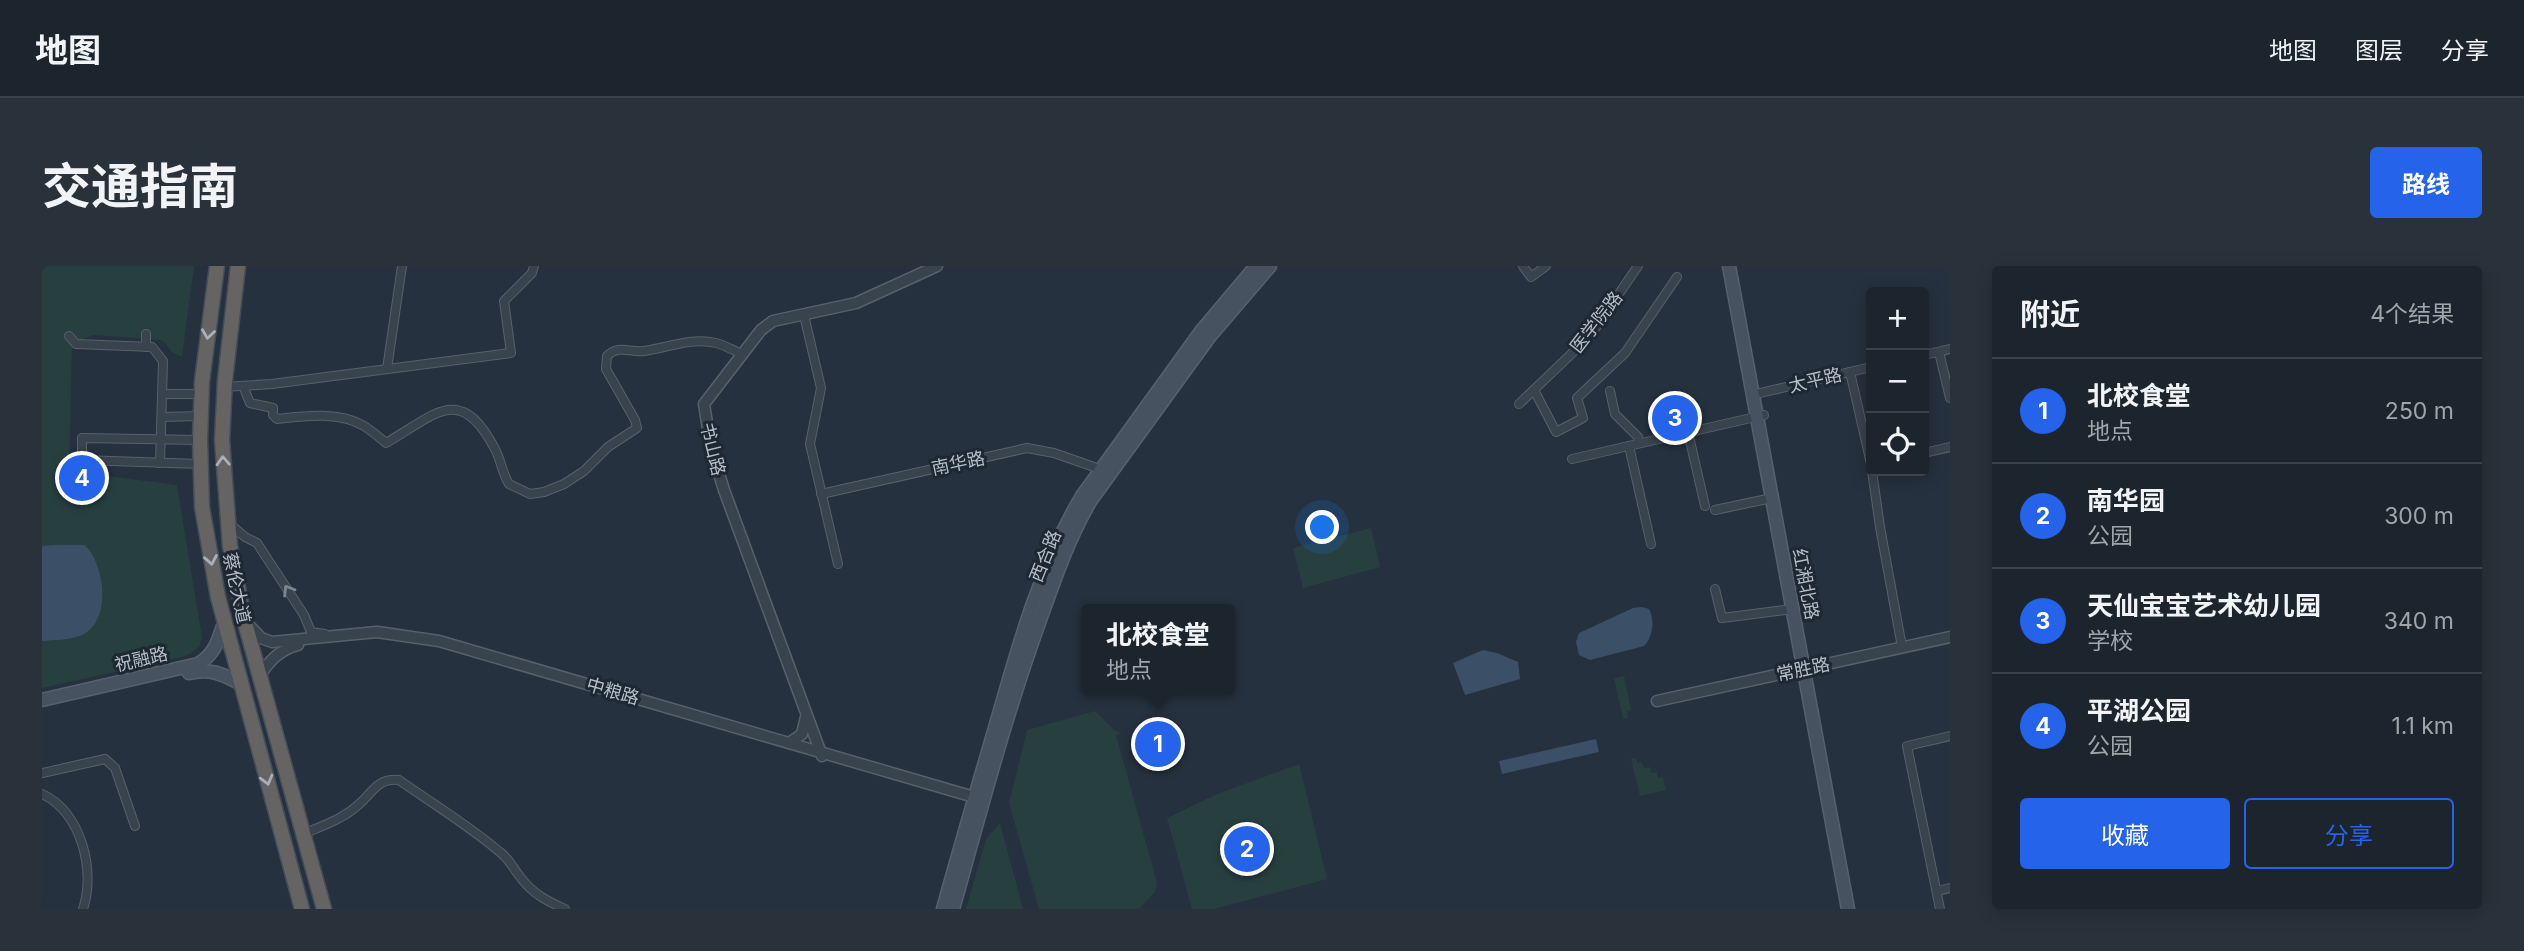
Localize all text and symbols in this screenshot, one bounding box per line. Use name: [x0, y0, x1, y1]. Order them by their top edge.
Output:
text: 地图: [35, 30, 101, 70]
text: 地图: [2269, 36, 2317, 65]
text: 图层: [2355, 36, 2403, 65]
text: 分享: [2441, 36, 2489, 65]
button: 路线: [2370, 147, 2482, 218]
text: 交通指南: [42, 157, 238, 216]
street label: 医学院路: [1566, 287, 1626, 357]
map controls: [1866, 287, 1929, 476]
button: +: [1866, 287, 1929, 350]
text: 附近: [2020, 296, 2080, 332]
text: 4个结果: [2370, 300, 2454, 328]
one-way arrow: [201, 328, 216, 339]
button: −: [1866, 350, 1929, 413]
street label: 太平路: [1786, 364, 1844, 396]
text: 北校食堂: [2087, 380, 2191, 411]
pin: 3: [1652, 392, 1698, 444]
text: 1: [2038, 397, 2048, 425]
text: 250 m: [2385, 397, 2454, 425]
button: locate: [1866, 413, 1929, 476]
text: 地点: [2087, 417, 2133, 445]
street label: 书山路: [696, 420, 730, 478]
street label: 南华路: [929, 447, 987, 479]
pin: 4: [59, 452, 105, 504]
one-way arrow: [215, 456, 230, 467]
text: 南华园: [2087, 485, 2165, 516]
text: 2: [2036, 502, 2050, 530]
text: 300 m: [2384, 502, 2454, 530]
your location: [1305, 510, 1339, 544]
text: 公园: [2087, 522, 2133, 550]
street label: 西合路: [1025, 527, 1065, 585]
street label: 红湘北路: [1789, 547, 1823, 621]
street label: 蔡伦大道: [219, 551, 255, 625]
one-way arrow: [203, 554, 218, 566]
one-way arrow: [284, 584, 297, 597]
text: 天仙宝宝艺术幼儿园: [2087, 590, 2321, 621]
popup: [1081, 604, 1235, 695]
text: 3: [2036, 607, 2050, 635]
text: 340 m: [2384, 607, 2454, 635]
text: 北校食堂: [1106, 619, 1210, 650]
text: 学校: [2087, 627, 2133, 655]
street label: 祝融路: [112, 643, 170, 675]
street label: 常胜路: [1774, 653, 1832, 685]
text: 地点: [1106, 656, 1152, 684]
street label: 中粮路: [584, 673, 642, 709]
text: 平湖公园: [2087, 695, 2191, 726]
text: 4: [2035, 712, 2051, 740]
text: 1.1 km: [2391, 712, 2454, 740]
pin: 1: [1135, 718, 1181, 770]
text: 公园: [2087, 732, 2133, 760]
one-way arrow: [259, 774, 273, 786]
button: 收藏: [2020, 798, 2230, 869]
button: 分享: [2244, 798, 2454, 869]
pin: 2: [1224, 823, 1270, 875]

